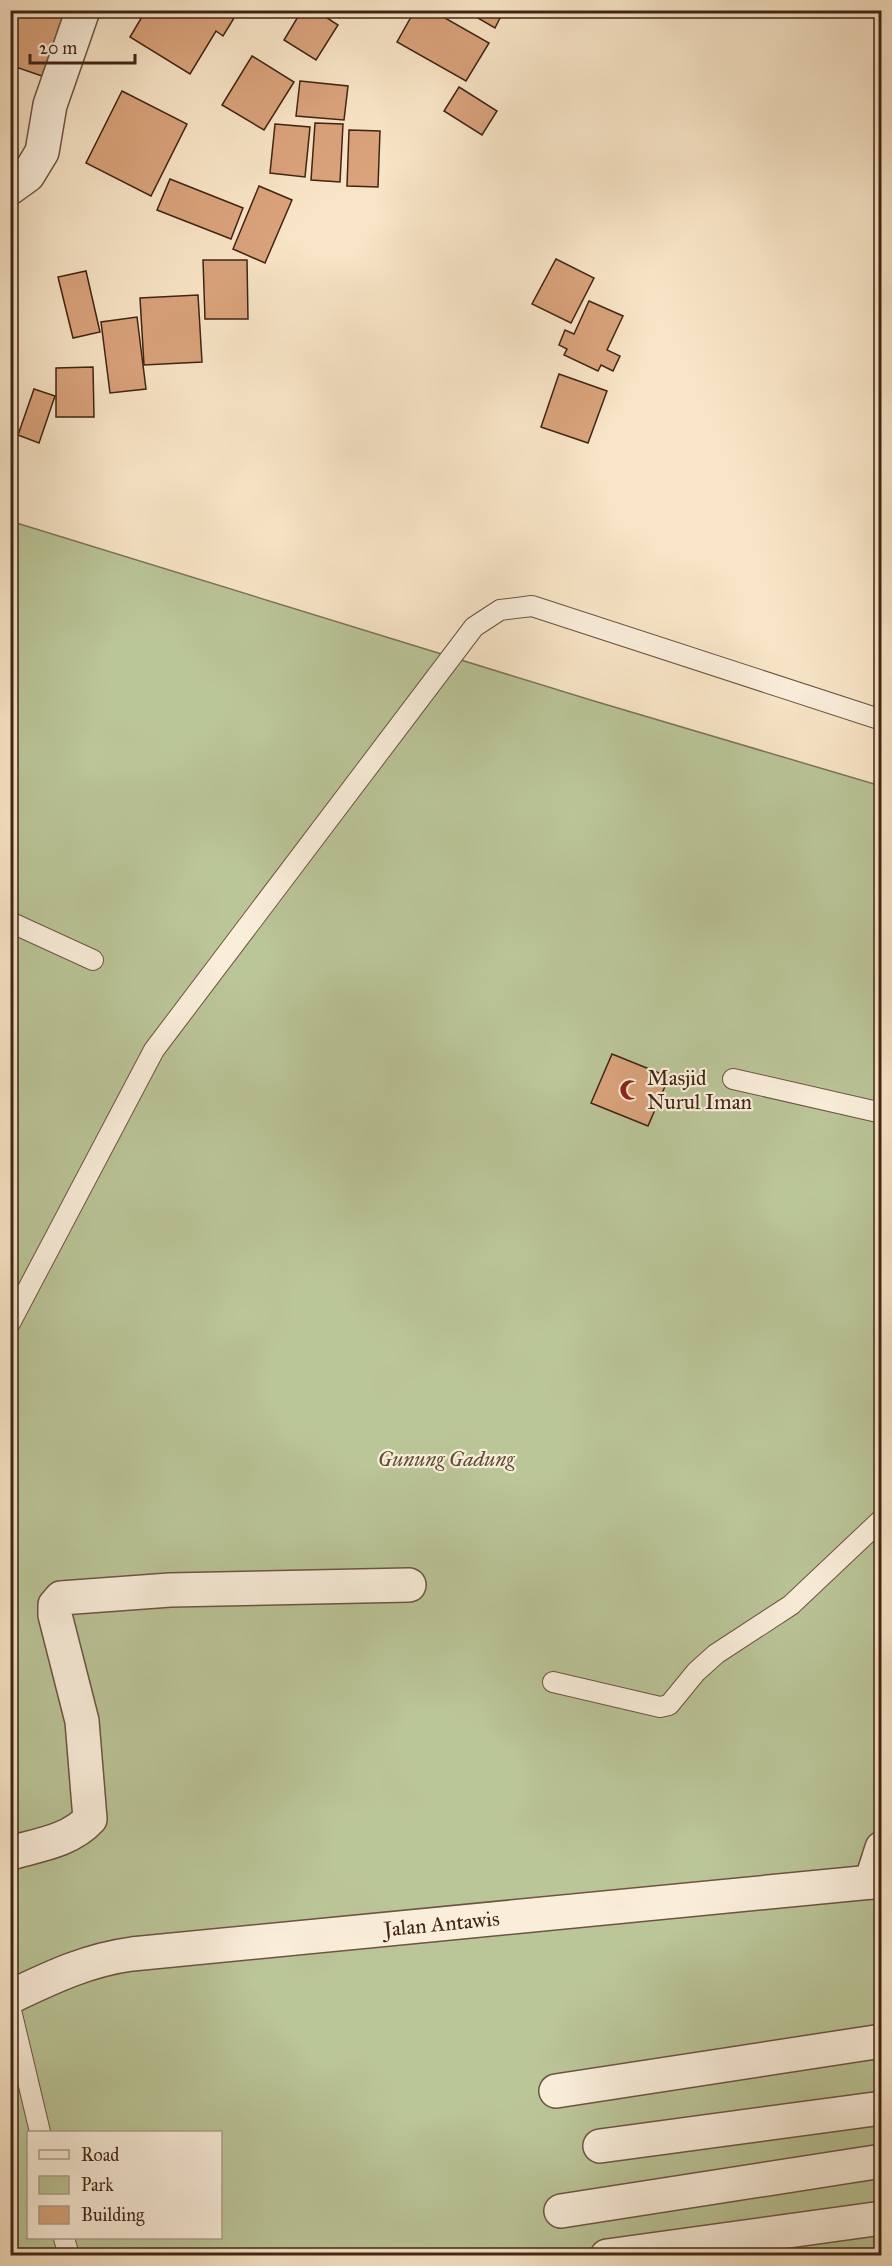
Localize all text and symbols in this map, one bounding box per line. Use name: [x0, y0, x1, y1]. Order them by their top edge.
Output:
scale bar: [30, 27, 135, 65]
text: 20 m: [39, 37, 77, 59]
place label: Masjid Nurul Iman: [647, 1065, 752, 1115]
mosque icon: Masjid Nurul Iman: [618, 1078, 642, 1102]
park label: Gunung Gadung: [378, 1446, 515, 1472]
street label: Jalan Antawis: [381, 1905, 501, 1943]
legend: [27, 2131, 222, 2239]
text: Road: [81, 2144, 119, 2166]
text: Park: [81, 2174, 114, 2196]
text: Building: [81, 2204, 145, 2227]

